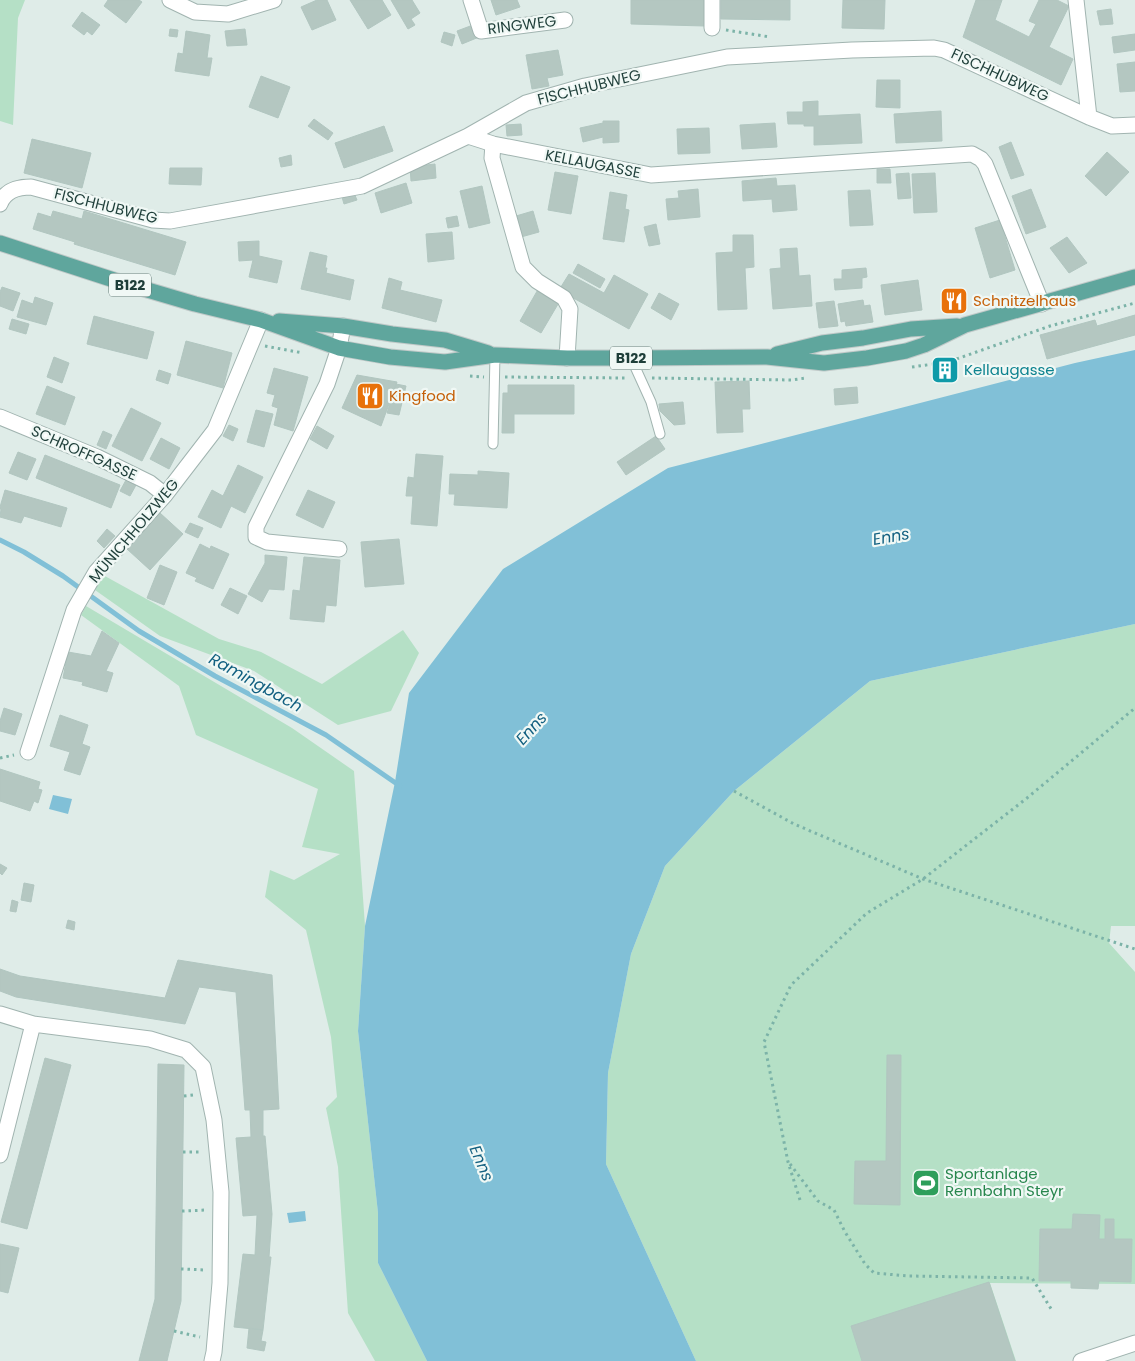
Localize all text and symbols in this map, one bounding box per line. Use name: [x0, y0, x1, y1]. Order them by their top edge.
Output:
street label: RINGWEG: [486, 10, 558, 39]
street label: FISCHHUBWEG: [948, 43, 1053, 107]
street label: FISCHHUBWEG: [535, 63, 643, 109]
street label: KELLAUGASSE: [543, 144, 643, 183]
street label: FISCHHUBWEG: [52, 183, 160, 229]
road number: B122: [109, 274, 151, 296]
restaurant icon: Schnitzelhaus: [939, 286, 969, 316]
place label: Schnitzelhaus: [973, 290, 1076, 311]
road number: B122: [610, 346, 652, 369]
building icon: Kellaugasse: [930, 355, 960, 385]
place label: Kellaugasse: [964, 359, 1055, 380]
restaurant icon: Kingfood: [355, 381, 385, 411]
place label: Kingfood: [389, 385, 456, 406]
street label: SCHROFFGASSE: [28, 420, 140, 485]
street label: MÜNICHHOLZWEG: [84, 474, 184, 587]
water label: Enns: [871, 522, 911, 551]
water label: Ramingbach: [205, 647, 307, 718]
water label: Enns: [510, 707, 552, 750]
water label: Enns: [464, 1142, 499, 1185]
place label: Sportanlage Rennbahn Steyr: [945, 1163, 1064, 1201]
sports icon: Sportanlage Rennbahn Steyr: [911, 1168, 941, 1198]

